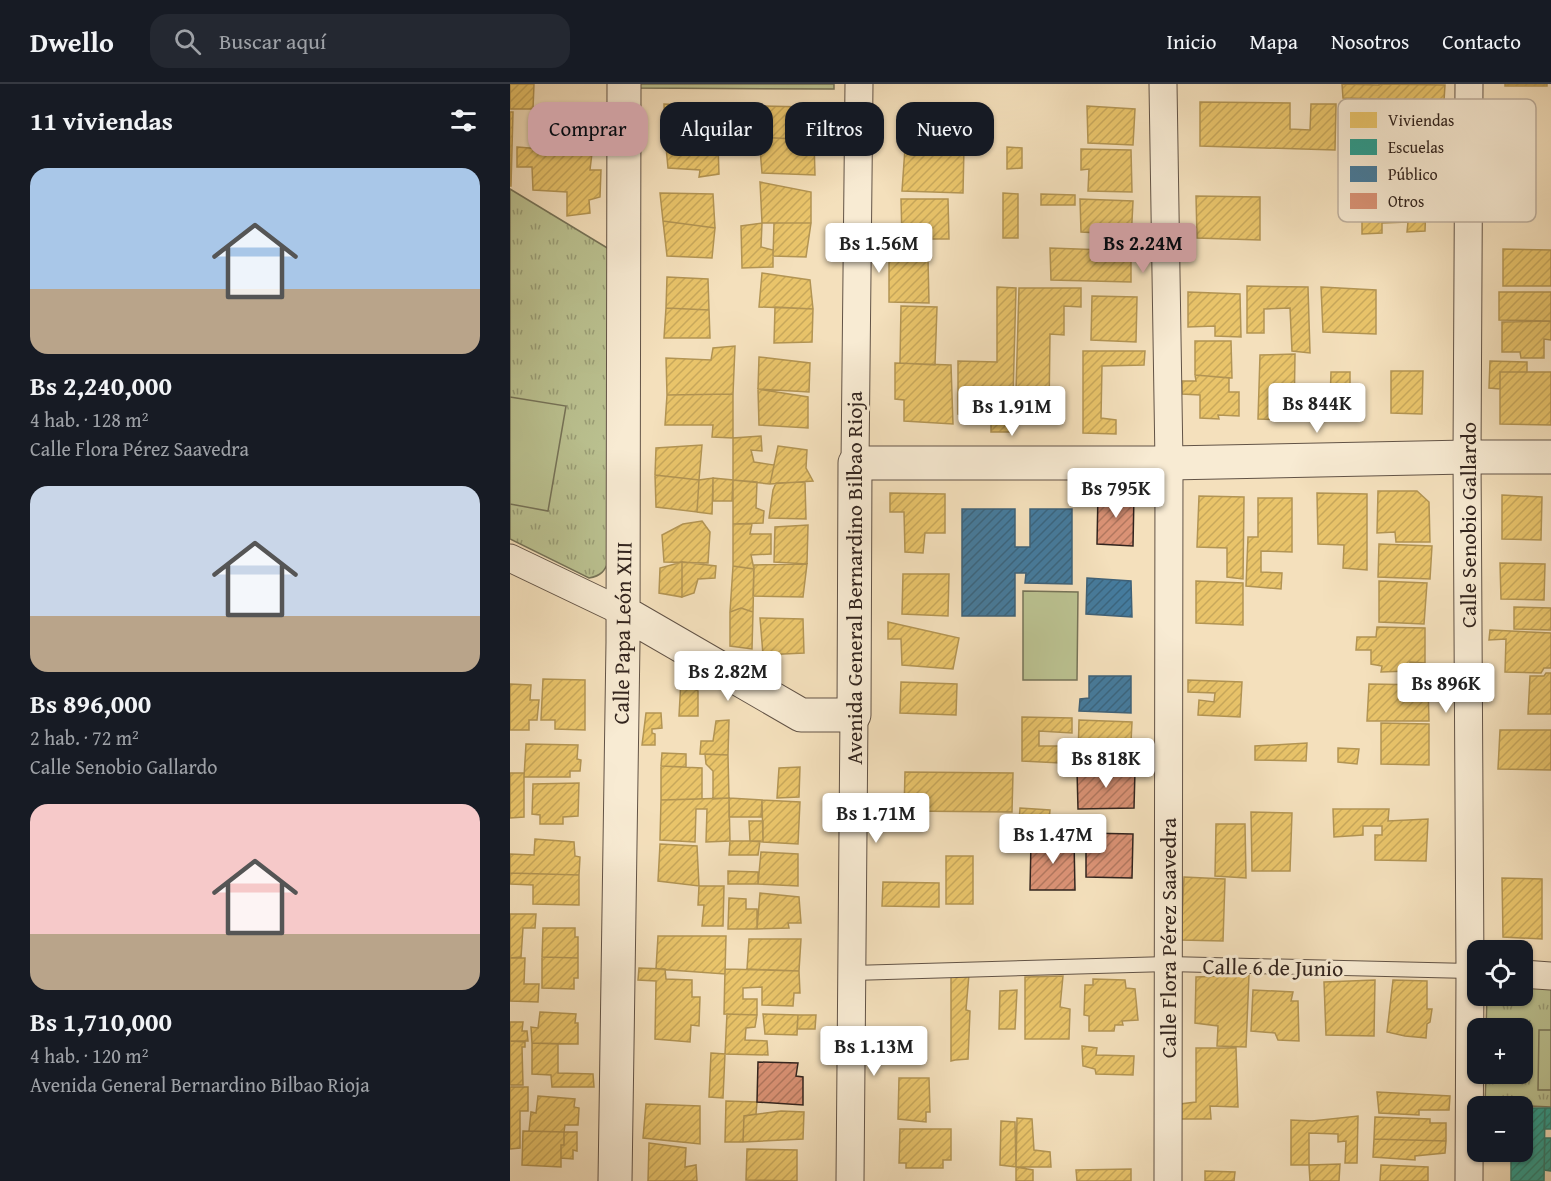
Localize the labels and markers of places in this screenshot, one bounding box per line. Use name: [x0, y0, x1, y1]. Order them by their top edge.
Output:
pin: Bs 1.56M: [817, 223, 941, 274]
pin: Bs 2.24M: [1081, 223, 1205, 274]
pin: Bs 844K: [1262, 383, 1372, 434]
pin: Bs 1.91M: [950, 386, 1074, 437]
pin: Bs 795K: [1061, 468, 1171, 519]
pin: Bs 2.82M: [666, 651, 790, 702]
pin: Bs 896K: [1391, 663, 1501, 714]
pin: Bs 818K: [1051, 738, 1161, 789]
pin: Bs 1.71M: [814, 793, 938, 844]
pin: Bs 1.47M: [991, 814, 1115, 865]
pin: Bs 1.13M: [812, 1026, 936, 1077]

